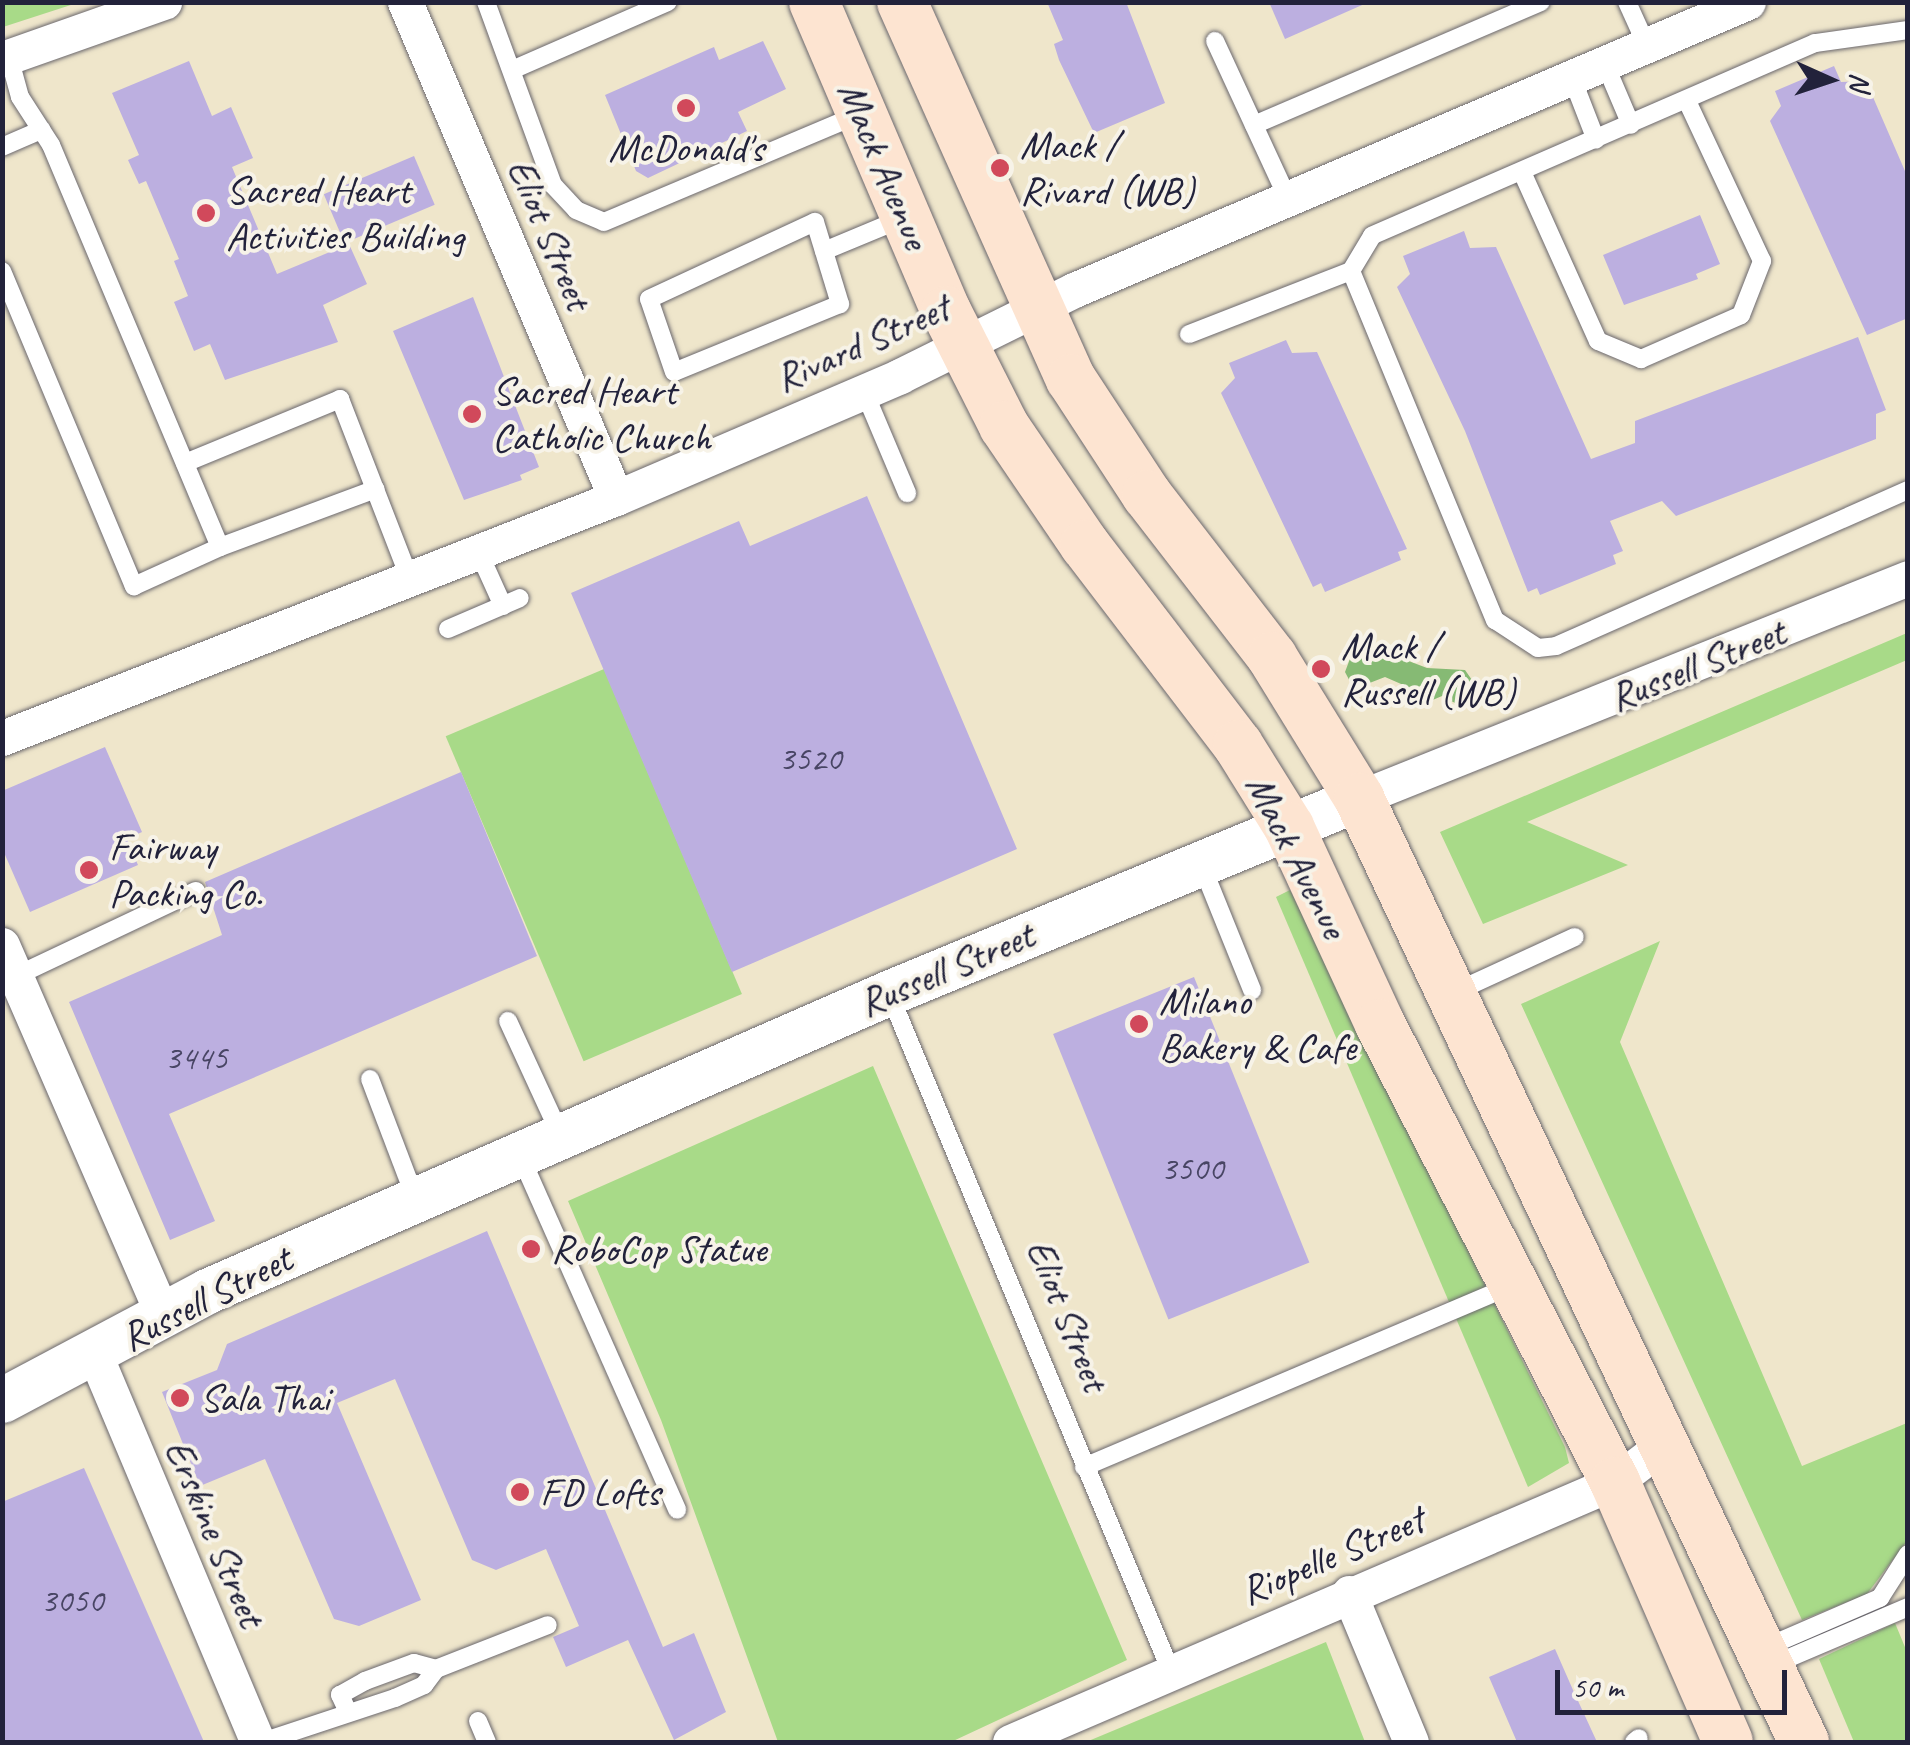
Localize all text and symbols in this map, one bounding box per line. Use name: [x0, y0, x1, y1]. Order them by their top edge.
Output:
north arrow: [1780, 30, 1880, 130]
text: N: [1843, 72, 1878, 91]
street label: Mack Avenue: [827, 74, 941, 256]
marker: McDonald's: [675, 97, 697, 119]
place label: Mack / Rivard (WB): [1020, 121, 1194, 215]
place label: McDonald's: [608, 124, 764, 172]
street label: Eliot Street: [497, 151, 603, 317]
marker: Mack / Rivard (WB): [989, 157, 1011, 179]
place label: Sacred Heart Activities Building: [226, 166, 464, 260]
marker: Sacred Heart Activities Building: [195, 202, 217, 224]
street label: Rivard Street: [767, 283, 957, 403]
place label: Sacred Heart Catholic Church: [492, 367, 712, 461]
marker: Sacred Heart Catholic Church: [461, 403, 483, 425]
street label: Russell Street: [1602, 608, 1792, 722]
place label: Mack / Russell (WB): [1341, 622, 1515, 716]
marker: Mack / Russell (WB): [1310, 658, 1332, 680]
house number: 3520: [779, 738, 841, 780]
street label: Mack Avenue: [1236, 766, 1358, 946]
place label: Fairway Packing Co.: [109, 823, 263, 917]
marker: Fairway Packing Co.: [78, 859, 100, 881]
street label: Russell Street: [851, 911, 1041, 1027]
place label: Milano Bakery & Cafe: [1159, 977, 1356, 1071]
marker: Milano Bakery & Cafe: [1128, 1013, 1150, 1035]
house number: 3445: [165, 1037, 227, 1079]
house number: 3500: [1161, 1148, 1223, 1190]
place label: RoboCop Statue: [551, 1225, 768, 1273]
street label: Eliot Street: [1016, 1232, 1120, 1398]
street label: Russell Street: [112, 1234, 300, 1362]
marker: RoboCop Statue: [520, 1238, 542, 1260]
place label: Sala Thai: [200, 1374, 332, 1422]
marker: Sala Thai: [169, 1387, 191, 1409]
street label: Erskine Street: [154, 1432, 276, 1634]
place label: FD Lofts: [540, 1468, 660, 1516]
marker: FD Lofts: [509, 1481, 531, 1503]
street label: Riopelle Street: [1233, 1495, 1431, 1615]
house number: 3050: [41, 1580, 103, 1622]
scale bar: [1560, 1650, 1792, 1712]
text: 50 m: [1572, 1668, 1623, 1706]

